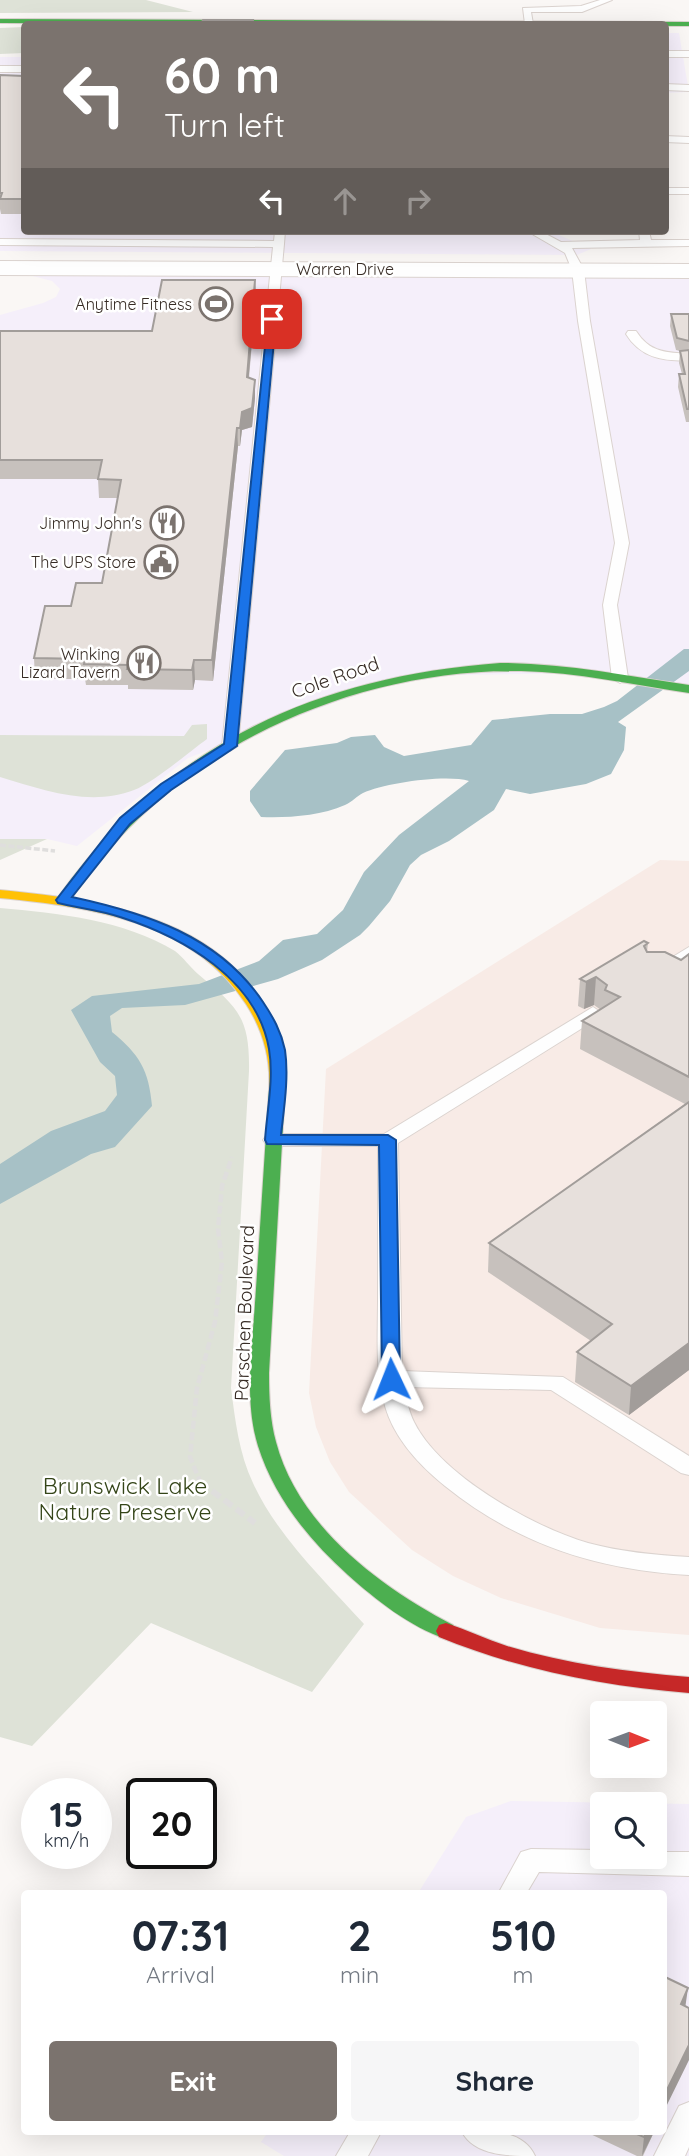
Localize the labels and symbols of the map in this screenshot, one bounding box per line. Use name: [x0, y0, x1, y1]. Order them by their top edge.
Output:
street label: Warren Drive: [296, 259, 394, 279]
sports icon: Anytime Fitness: [197, 285, 235, 323]
pin: [242, 289, 302, 349]
place label: Anytime Fitness: [75, 294, 192, 314]
restaurant icon: Jimmy John's: [148, 504, 186, 542]
place label: Jimmy John's: [39, 513, 142, 533]
public building icon: The UPS Store: [142, 543, 180, 581]
place label: The UPS Store: [31, 552, 136, 572]
place label: Winking Lizard Tavern: [20, 644, 120, 682]
restaurant icon: Winking Lizard Tavern: [125, 644, 163, 682]
street label: Cole Road: [288, 651, 382, 703]
street label: Parschen Boulevard: [229, 1225, 259, 1401]
position arrow: [354, 1342, 428, 1416]
park label: Brunswick Lake Nature Preserve: [38, 1471, 212, 1526]
north arrow: [590, 1701, 667, 1778]
speed limit sign: 20: [126, 1778, 217, 1869]

